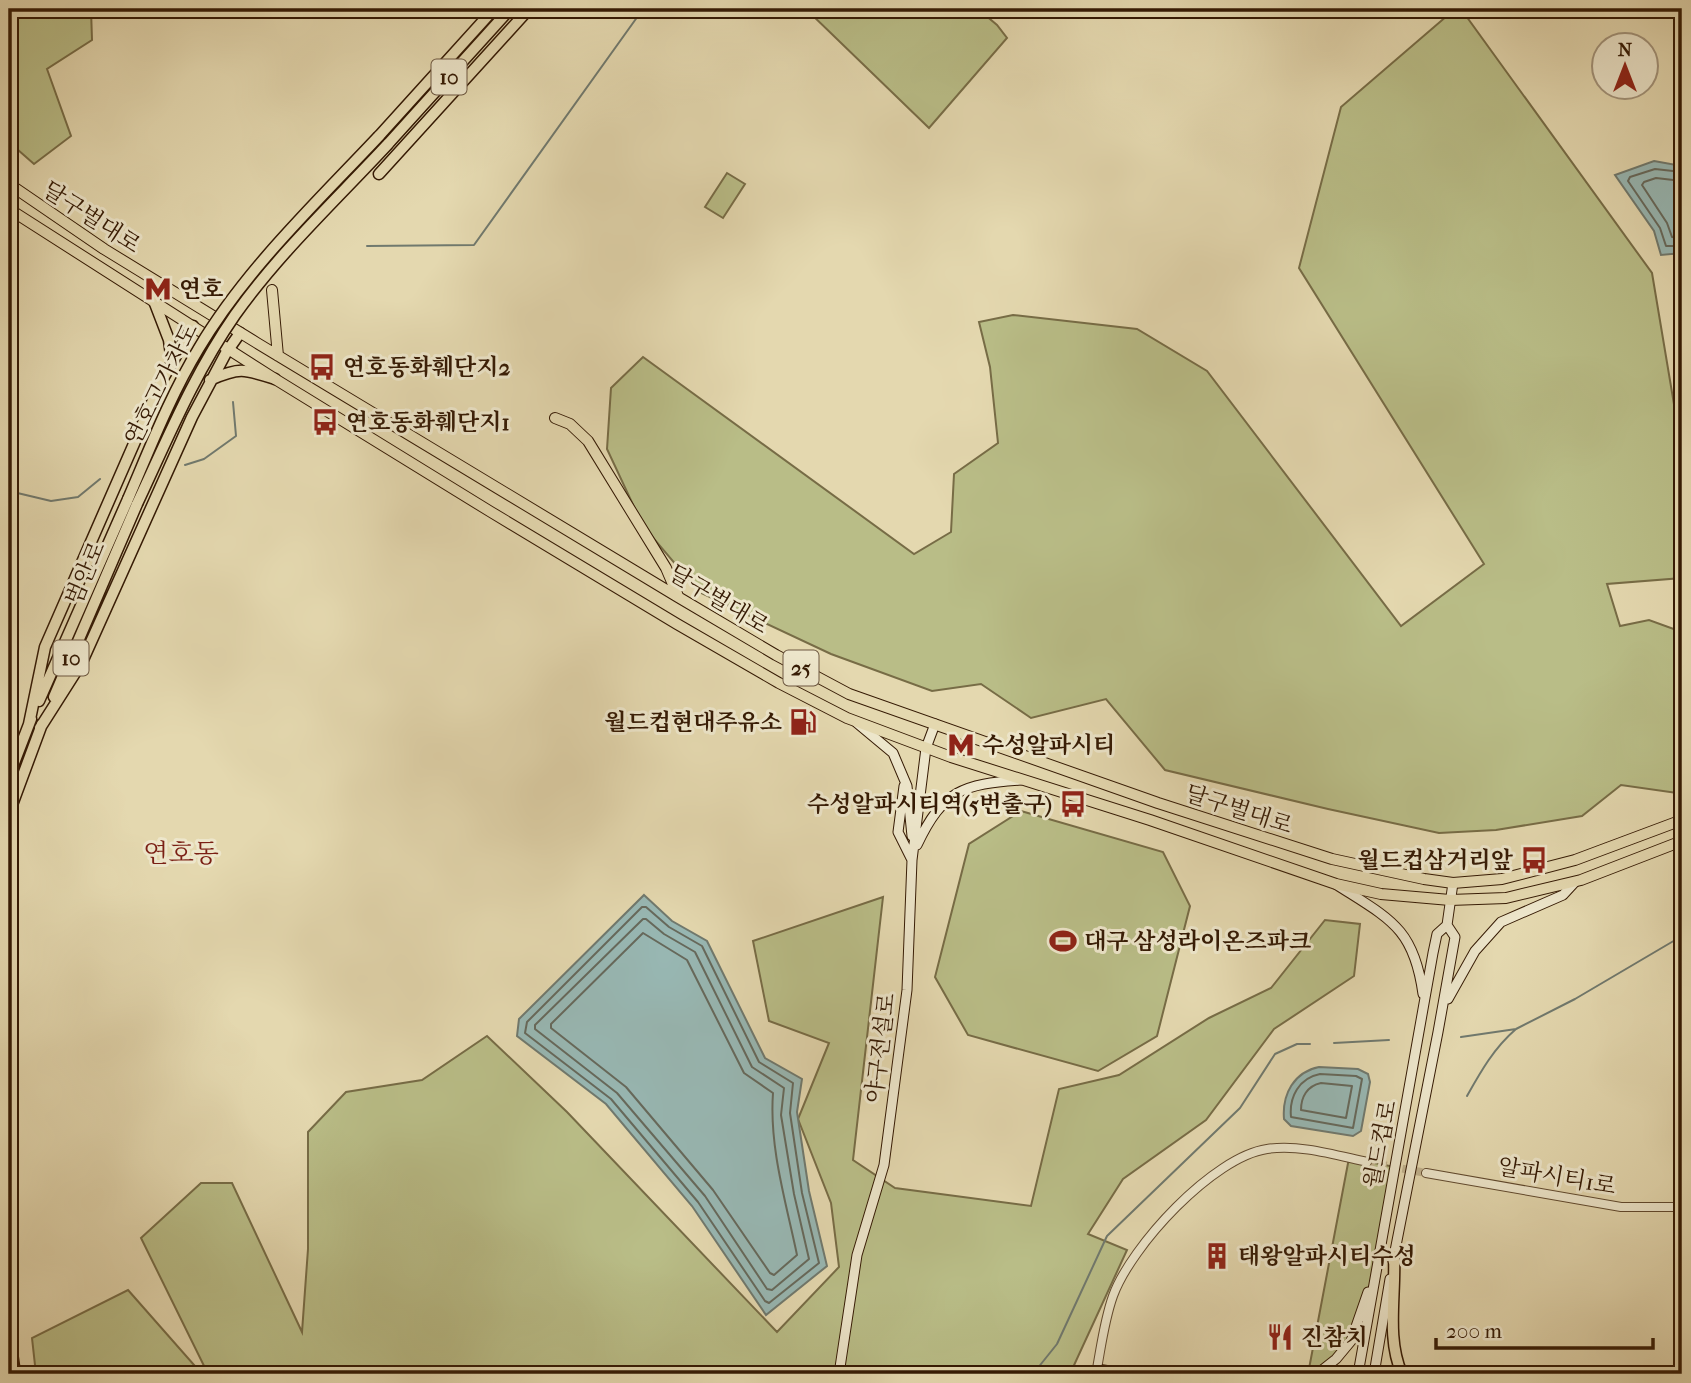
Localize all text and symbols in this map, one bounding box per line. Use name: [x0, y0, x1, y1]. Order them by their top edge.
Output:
north arrow: [1590, 32, 1660, 102]
text: N: [1618, 39, 1633, 61]
road number: 10: [432, 60, 466, 94]
street label: 달구벌대로: [38, 176, 146, 259]
metro station icon: 연호: [143, 274, 173, 304]
place label: 연호: [179, 276, 223, 303]
street label: 연호고가차도: [119, 319, 204, 450]
bus stop icon: 연호동화훼단지2: [307, 352, 337, 382]
place label: 연호동화훼단지2: [343, 354, 511, 381]
bus stop icon: 연호동화훼단지1: [310, 407, 340, 437]
place label: 연호동화훼단지1: [346, 409, 510, 436]
street label: 범안로: [60, 537, 111, 609]
street label: 달구벌대로: [664, 559, 773, 640]
road number: 10: [54, 640, 88, 676]
road number: 25: [784, 650, 818, 686]
fuel station icon: 월드컵현대주유소: [788, 707, 818, 737]
place label: 월드컵현대주유소: [604, 709, 782, 736]
metro station icon: 수성알파시티: [946, 730, 976, 760]
place label: 수성알파시티: [982, 732, 1115, 759]
street label: 달구벌대로: [1182, 779, 1296, 839]
bus stop icon: 수성알파시티역(5번출구): [1058, 789, 1088, 819]
place label: 수성알파시티역(5번출구): [807, 791, 1052, 818]
district label: 연호동: [143, 838, 219, 869]
bus stop icon: 월드컵삼거리앞: [1519, 845, 1549, 875]
place label: 월드컵삼거리앞: [1357, 847, 1514, 874]
sports icon: 대구 삼성라이온즈파크: [1048, 926, 1078, 956]
place label: 대구 삼성라이온즈파크: [1084, 928, 1311, 955]
street label: 야구전설로: [860, 991, 901, 1105]
street label: 월드컵로: [1359, 1098, 1402, 1190]
street label: 알파시티1로: [1496, 1153, 1618, 1200]
building icon: 태왕알파시티수성: [1202, 1241, 1232, 1271]
place label: 태왕알파시티수성: [1238, 1243, 1416, 1270]
scale bar: [1436, 1306, 1652, 1350]
text: 200 m: [1446, 1319, 1502, 1343]
restaurant icon: 진참치: [1265, 1322, 1295, 1352]
place label: 진참치: [1301, 1324, 1368, 1351]

